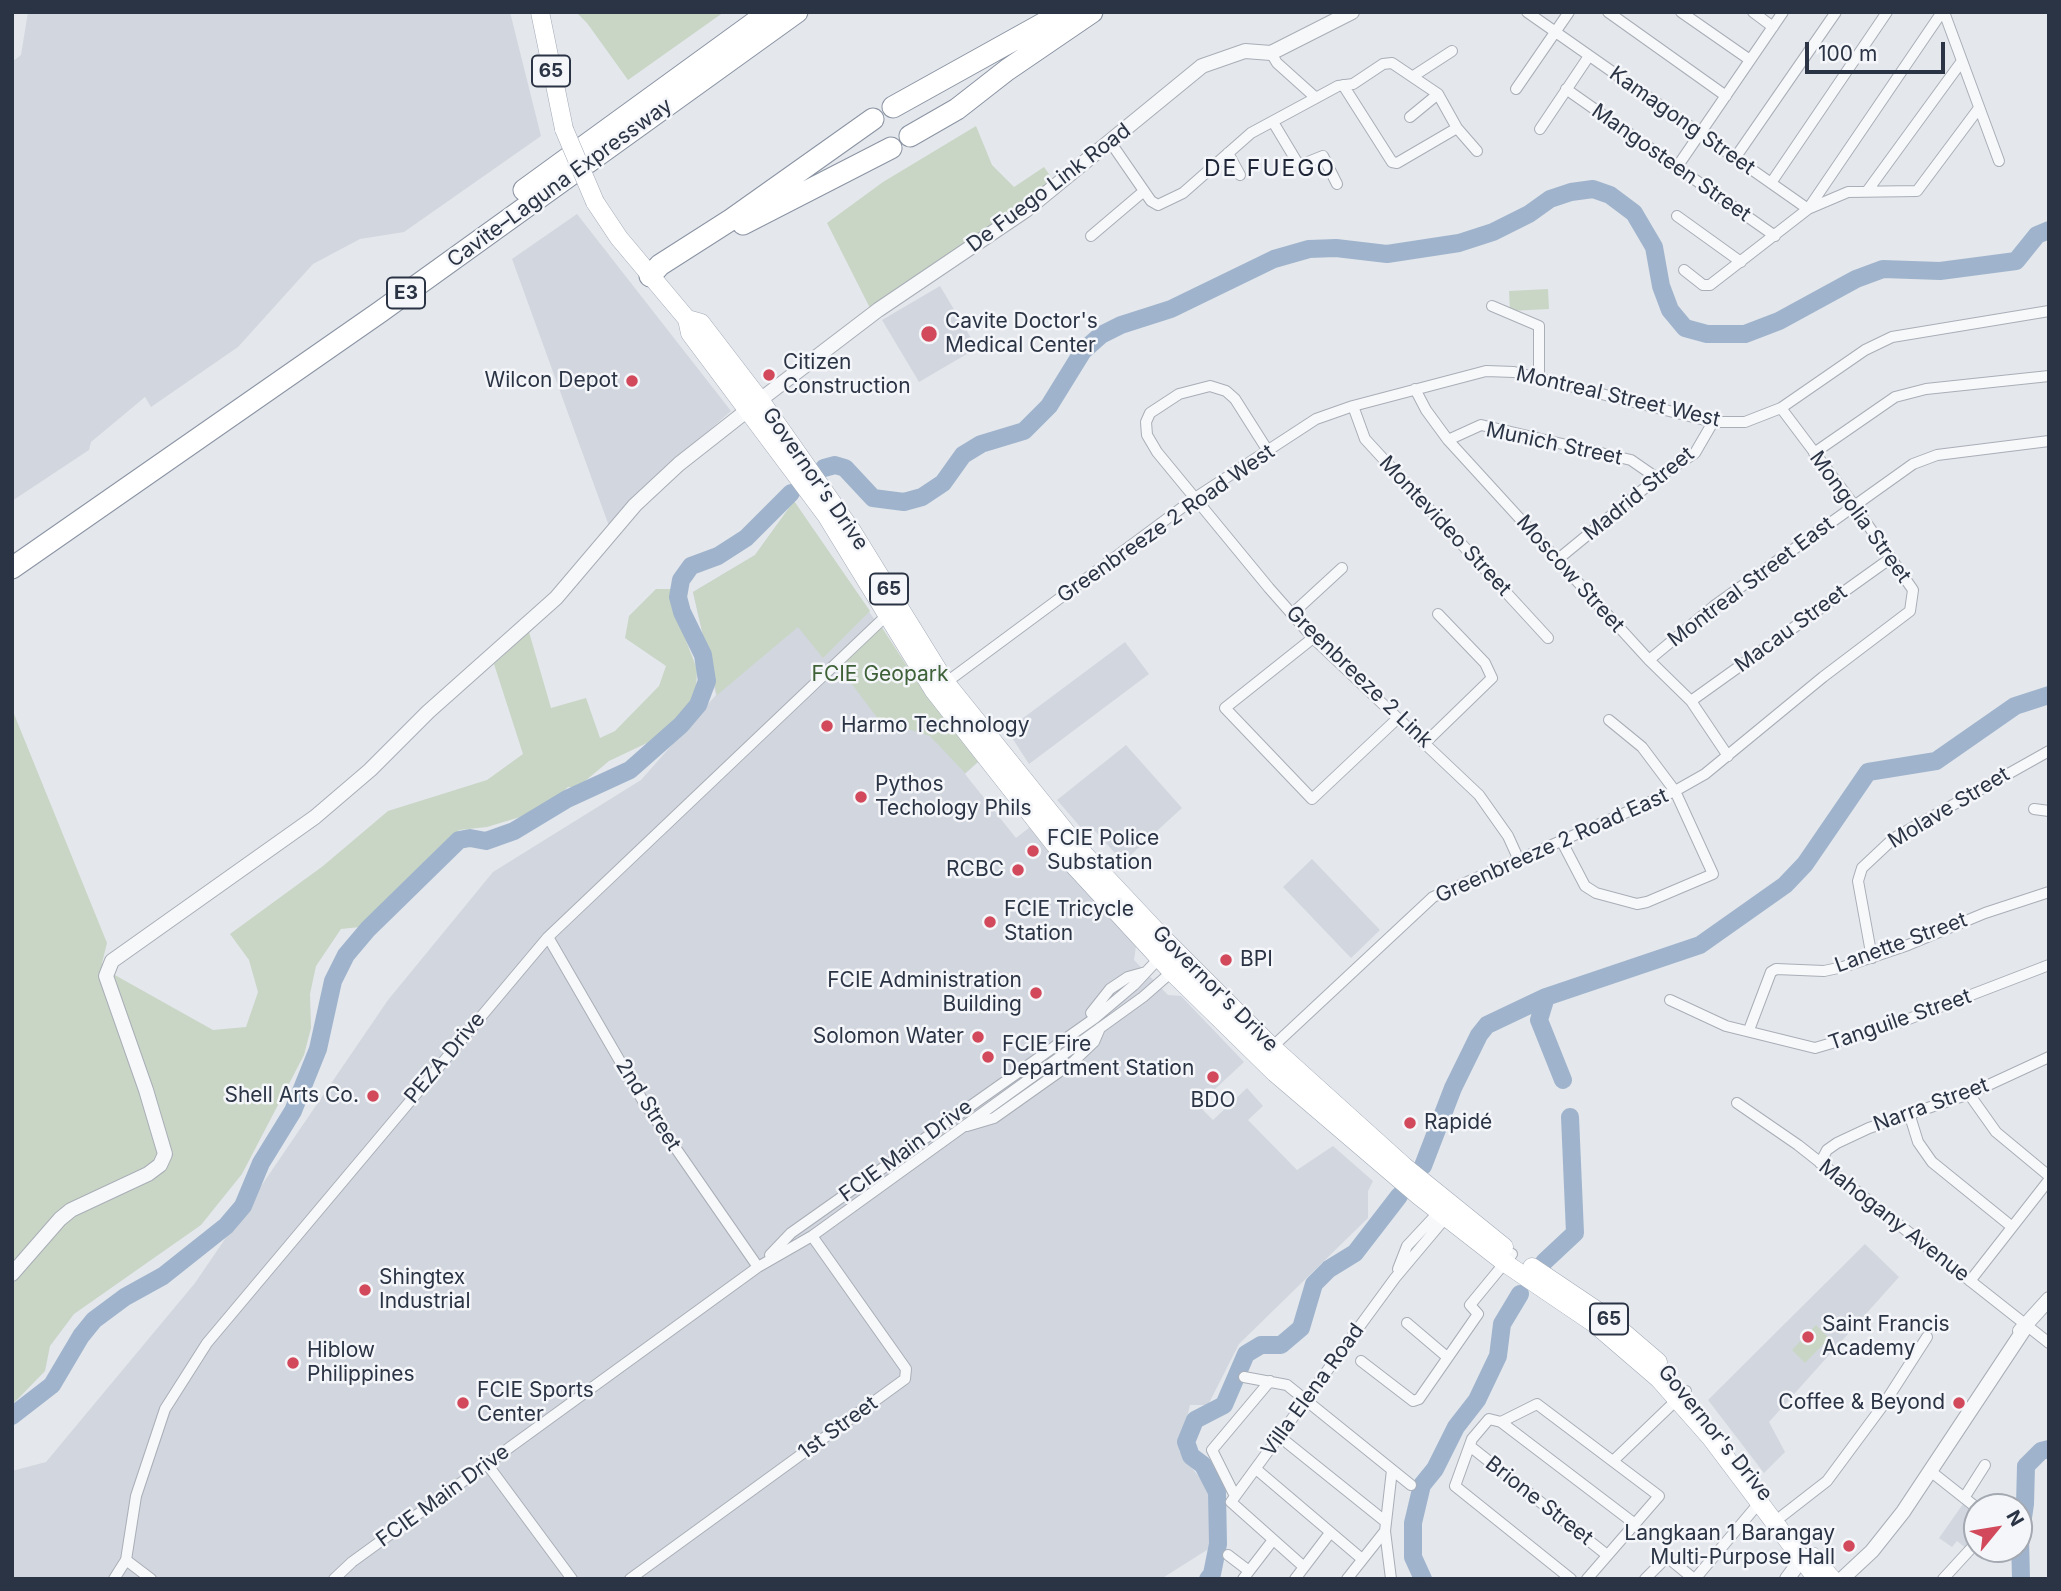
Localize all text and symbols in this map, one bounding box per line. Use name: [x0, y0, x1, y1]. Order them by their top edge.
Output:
scale bar: [1809, 28, 1949, 72]
text: 100 m: [1818, 41, 1877, 66]
road number: 65: [532, 55, 570, 86]
street label: Kamagong Street: [1604, 61, 1760, 181]
street label: Cavite–Laguna Expressway: [443, 93, 677, 273]
street label: Mangosteen Street: [1587, 99, 1755, 227]
street label: De Fuego Link Road: [962, 118, 1136, 258]
district label: DE FUEGO: [1205, 155, 1335, 183]
road number: E3: [387, 278, 425, 308]
place label: Cavite Doctor's Medical Center: [945, 309, 1098, 359]
marker: Cavite Doctor's Medical Center: [919, 324, 939, 344]
place label: Citizen Construction: [783, 350, 911, 400]
street label: Montreal Street West: [1514, 361, 1722, 433]
marker: Citizen Construction: [761, 367, 777, 383]
place label: Wilcon Depot: [485, 368, 618, 394]
marker: Wilcon Depot: [624, 373, 640, 389]
street label: Governor's Drive: [756, 403, 874, 555]
street label: Munich Street: [1484, 417, 1624, 471]
street label: Greenbreeze 2 Road West: [1053, 439, 1279, 609]
street label: Madrid Street: [1579, 442, 1699, 546]
street label: Mongolia Street: [1804, 446, 1916, 588]
street label: Montevideo Street: [1374, 451, 1516, 601]
street label: Moscow Street: [1511, 510, 1629, 638]
street label: Montreal Street East: [1663, 511, 1839, 653]
road number: 65: [870, 574, 908, 604]
street label: Macau Street: [1730, 580, 1852, 678]
street label: Greenbreeze 2 Link: [1281, 601, 1437, 753]
park label: FCIE Geopark: [811, 662, 949, 688]
place label: Harmo Technology: [841, 713, 1029, 739]
marker: Harmo Technology: [819, 718, 835, 734]
street label: Molave Street: [1884, 762, 2014, 854]
place label: Pythos Techology Phils: [875, 772, 1032, 822]
street label: Greenbreeze 2 Road East: [1432, 783, 1672, 909]
marker: Pythos Techology Phils: [853, 789, 869, 805]
place label: FCIE Police Substation: [1047, 826, 1159, 876]
marker: FCIE Police Substation: [1025, 843, 1041, 859]
place label: RCBC: [946, 857, 1004, 883]
marker: RCBC: [1010, 862, 1026, 878]
place label: FCIE Tricycle Station: [1004, 897, 1134, 947]
street label: Lanette Street: [1832, 907, 1970, 979]
marker: FCIE Tricycle Station: [982, 914, 998, 930]
street label: Governor's Drive: [1147, 921, 1283, 1057]
place label: BPI: [1240, 947, 1273, 973]
marker: BPI: [1218, 952, 1234, 968]
place label: FCIE Administration Building: [827, 968, 1022, 1018]
street label: Tanguile Street: [1825, 984, 1975, 1056]
marker: FCIE Administration Building: [1028, 985, 1044, 1001]
street label: PEZA Drive: [399, 1007, 491, 1109]
place label: Solomon Water: [813, 1024, 964, 1050]
marker: Solomon Water: [970, 1029, 986, 1045]
place label: FCIE Fire Department Station: [1002, 1032, 1194, 1082]
marker: FCIE Fire Department Station: [980, 1049, 996, 1065]
street label: 2nd Street: [610, 1055, 686, 1155]
marker: BDO: [1205, 1069, 1221, 1085]
street label: Narra Street: [1870, 1073, 1992, 1137]
place label: Shell Arts Co.: [224, 1083, 359, 1109]
marker: Shell Arts Co.: [365, 1088, 381, 1104]
place label: BDO: [1191, 1088, 1235, 1114]
street label: FCIE Main Drive: [835, 1094, 977, 1208]
place label: Rapidé: [1424, 1110, 1492, 1136]
marker: Rapidé: [1402, 1115, 1418, 1131]
street label: Mahogany Avenue: [1814, 1154, 1974, 1288]
place label: Shingtex Industrial: [379, 1265, 470, 1315]
marker: Shingtex Industrial: [357, 1282, 373, 1298]
road number: 65: [1590, 1303, 1628, 1334]
place label: Saint Francis Academy: [1822, 1312, 1950, 1362]
street label: Villa Elena Road: [1256, 1319, 1370, 1461]
marker: Saint Francis Academy: [1800, 1329, 1816, 1345]
place label: Hiblow Philippines: [307, 1338, 415, 1388]
marker: Hiblow Philippines: [285, 1355, 301, 1371]
street label: Governor's Drive: [1652, 1360, 1778, 1506]
place label: FCIE Sports Center: [477, 1378, 594, 1428]
place label: Coffee & Beyond: [1778, 1390, 1945, 1416]
street label: 1st Street: [794, 1391, 882, 1465]
marker: FCIE Sports Center: [455, 1395, 471, 1411]
marker: Coffee & Beyond: [1951, 1395, 1967, 1411]
street label: FCIE Main Drive: [372, 1439, 514, 1553]
street label: Brione Street: [1480, 1451, 1598, 1551]
north arrow: [1963, 1493, 2033, 1563]
text: N: [2001, 1506, 2028, 1530]
place label: Langkaan 1 Barangay Multi-Purpose Hall: [1624, 1521, 1835, 1571]
marker: Langkaan 1 Barangay Multi-Purpose Hall: [1841, 1538, 1857, 1554]

